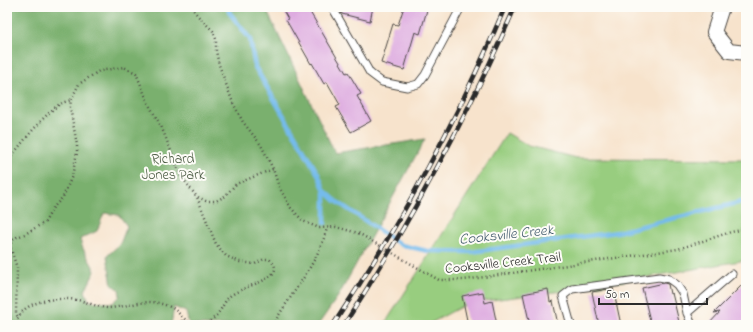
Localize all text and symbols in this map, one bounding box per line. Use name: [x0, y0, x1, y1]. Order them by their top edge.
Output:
park label: Richard Jones Park: [141, 149, 205, 186]
water label: Cooksville Creek: [458, 219, 556, 251]
street label: Cooksville Creek Trail: [444, 247, 562, 280]
scale bar: [599, 280, 707, 306]
text: 50 m: [605, 286, 629, 304]

